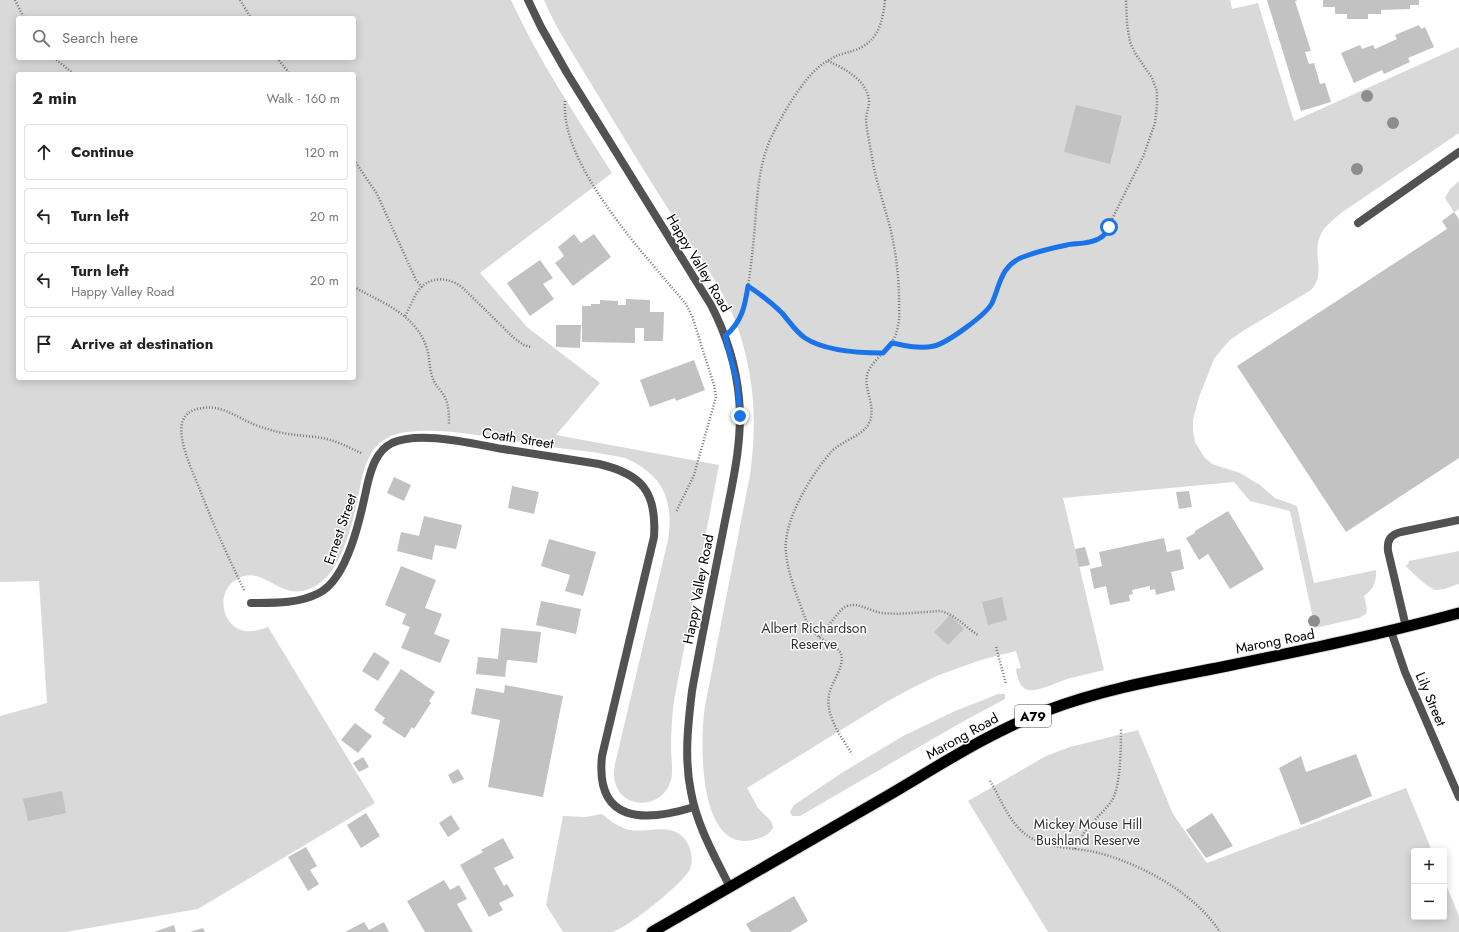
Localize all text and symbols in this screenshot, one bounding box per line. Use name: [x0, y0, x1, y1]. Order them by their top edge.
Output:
search box: [16, 16, 356, 60]
icon: search: [30, 27, 52, 49]
text: Search here: [62, 27, 138, 49]
text: 2 min: [32, 86, 77, 110]
text: Walk · 160 m: [267, 89, 340, 108]
icon: ahead: [33, 141, 55, 163]
text: Continue: [71, 141, 134, 163]
text: 120 m: [304, 143, 339, 162]
icon: left: [33, 205, 55, 227]
text: Turn left: [71, 205, 129, 227]
text: 20 m: [310, 207, 339, 226]
street label: Happy Valley Road: [662, 210, 736, 316]
route start: [1100, 218, 1118, 236]
text: Turn left: [71, 260, 129, 282]
icon: left: [33, 269, 55, 291]
text: 20 m: [310, 271, 339, 290]
text: Happy Valley Road: [71, 282, 174, 301]
icon: arrive: [33, 333, 55, 355]
text: Arrive at destination: [71, 333, 213, 355]
route end: [731, 407, 749, 425]
street label: Coath Street: [481, 422, 556, 454]
street label: Ernest Street: [319, 490, 362, 567]
street label: Happy Valley Road: [678, 532, 718, 646]
park label: Albert Richardson Reserve: [761, 618, 867, 654]
street label: Marong Road: [1234, 624, 1316, 658]
street label: Lily Street: [1411, 669, 1452, 730]
road number: A79: [1015, 705, 1051, 727]
street label: Marong Road: [922, 708, 1002, 764]
park label: Mickey Mouse Hill Bushland Reserve: [1034, 814, 1142, 850]
map controls: [1411, 848, 1447, 920]
button: +: [1411, 848, 1447, 884]
button: −: [1411, 884, 1447, 920]

